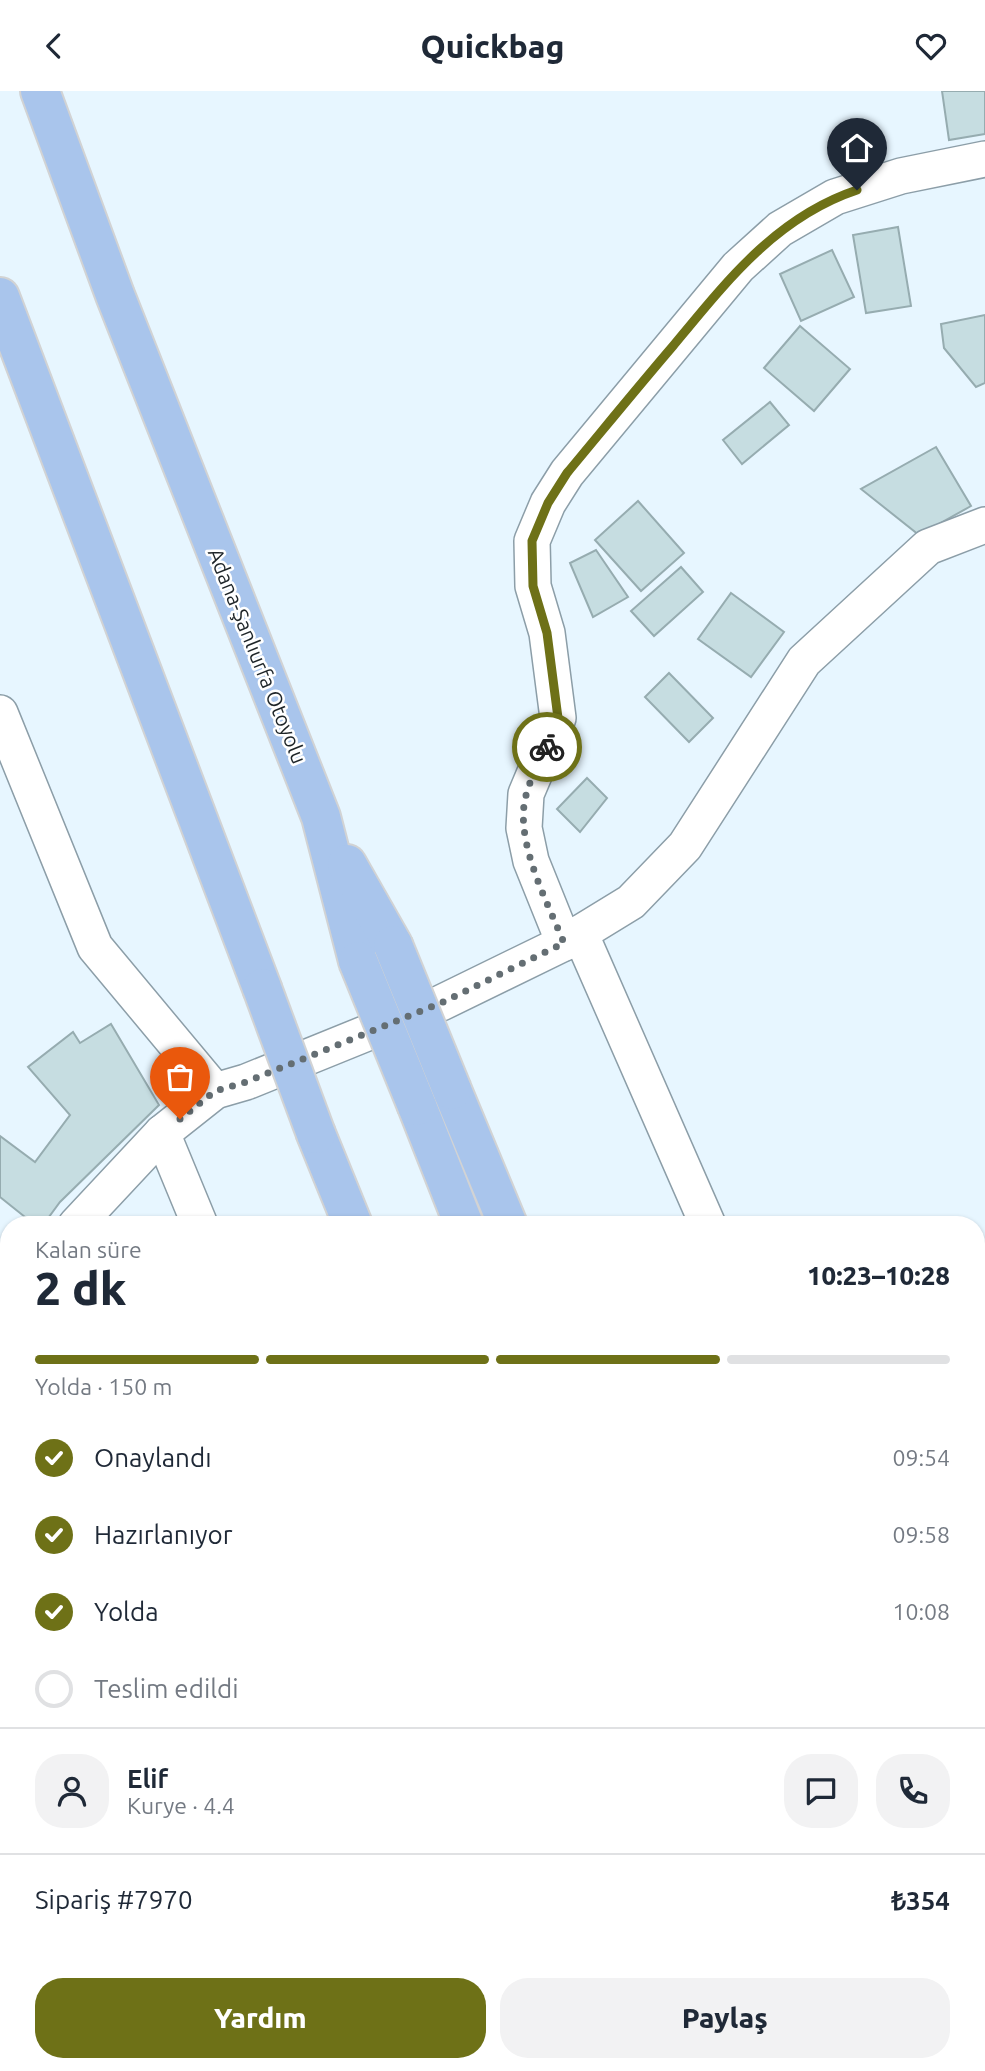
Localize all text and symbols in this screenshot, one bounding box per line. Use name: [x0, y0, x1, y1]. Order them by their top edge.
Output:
icon: back: [35, 27, 73, 65]
icon: heart: [912, 27, 950, 65]
text: Quickbag: [421, 28, 564, 64]
pin: [827, 118, 887, 190]
icon: home: [838, 129, 876, 167]
street label: Adana-Şanlıurfa Otoyolu: [204, 544, 312, 767]
courier: [512, 712, 582, 782]
icon: bike: [528, 728, 566, 766]
pin: [150, 1047, 210, 1119]
icon: bag: [161, 1058, 199, 1096]
text: Kalan süre: [35, 1237, 142, 1262]
text: 10:23–10:28: [807, 1261, 950, 1290]
text: 2 dk: [35, 1262, 126, 1314]
text: Yolda · 150 m: [35, 1374, 172, 1399]
icon: check: [35, 1439, 73, 1477]
text: Onaylandı: [94, 1443, 212, 1472]
text: 09:54: [892, 1445, 950, 1470]
icon: check: [35, 1516, 73, 1554]
text: Hazırlanıyor: [94, 1520, 233, 1549]
text: 09:58: [892, 1522, 950, 1547]
icon: check: [35, 1593, 73, 1631]
text: Yolda: [94, 1597, 159, 1626]
text: 10:08: [892, 1599, 950, 1624]
text: Teslim edildi: [94, 1674, 239, 1703]
button: person: [35, 1754, 109, 1828]
button: chat: [784, 1754, 858, 1828]
button: phone: [876, 1754, 950, 1828]
text: Elif: [127, 1764, 168, 1793]
text: Kurye · 4.4: [127, 1793, 235, 1818]
text: Sipariş #7970: [35, 1885, 193, 1914]
text: ₺354: [891, 1886, 950, 1915]
button: Yardım: [35, 1978, 486, 2058]
button: Paylaş: [500, 1978, 950, 2058]

